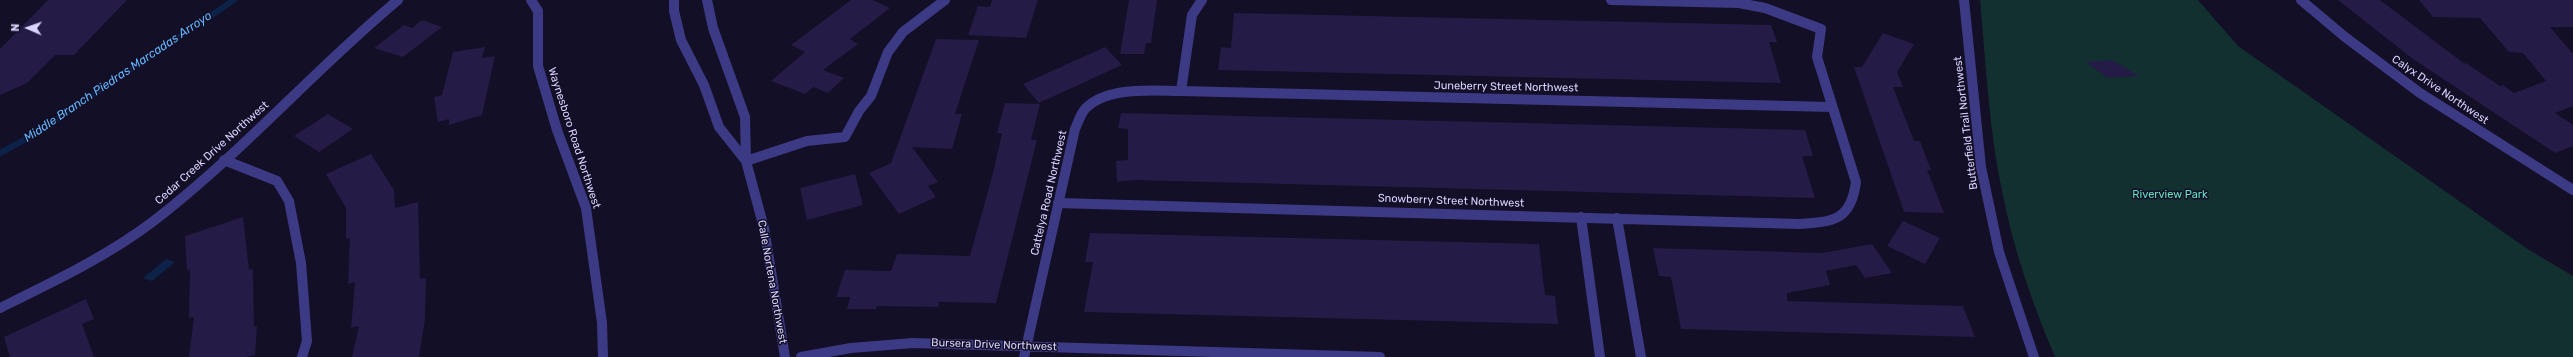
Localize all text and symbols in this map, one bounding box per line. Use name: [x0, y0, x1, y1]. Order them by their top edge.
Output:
north arrow: [8, 8, 48, 48]
water label: Middle Branch Piedras Marcadas Arroyo: [21, 9, 215, 145]
text: N: [9, 23, 22, 32]
street label: Calyx Drive Northwest: [2389, 53, 2491, 127]
street label: Butterfield Trail Northwest: [1951, 55, 1981, 191]
street label: Waynesboro Road Northwest: [545, 66, 603, 210]
street label: Juneberry Street Northwest: [1434, 79, 1578, 95]
street label: Cedar Creek Drive Northwest: [153, 99, 271, 207]
street label: Cattelya Road Northwest: [1028, 129, 1070, 257]
park label: Riverview Park: [2132, 188, 2208, 202]
street label: Snowberry Street Northwest: [1378, 192, 1524, 210]
street label: Calle Nortena Northwest: [755, 219, 789, 345]
street label: Bursera Drive Northwest: [931, 336, 1057, 354]

